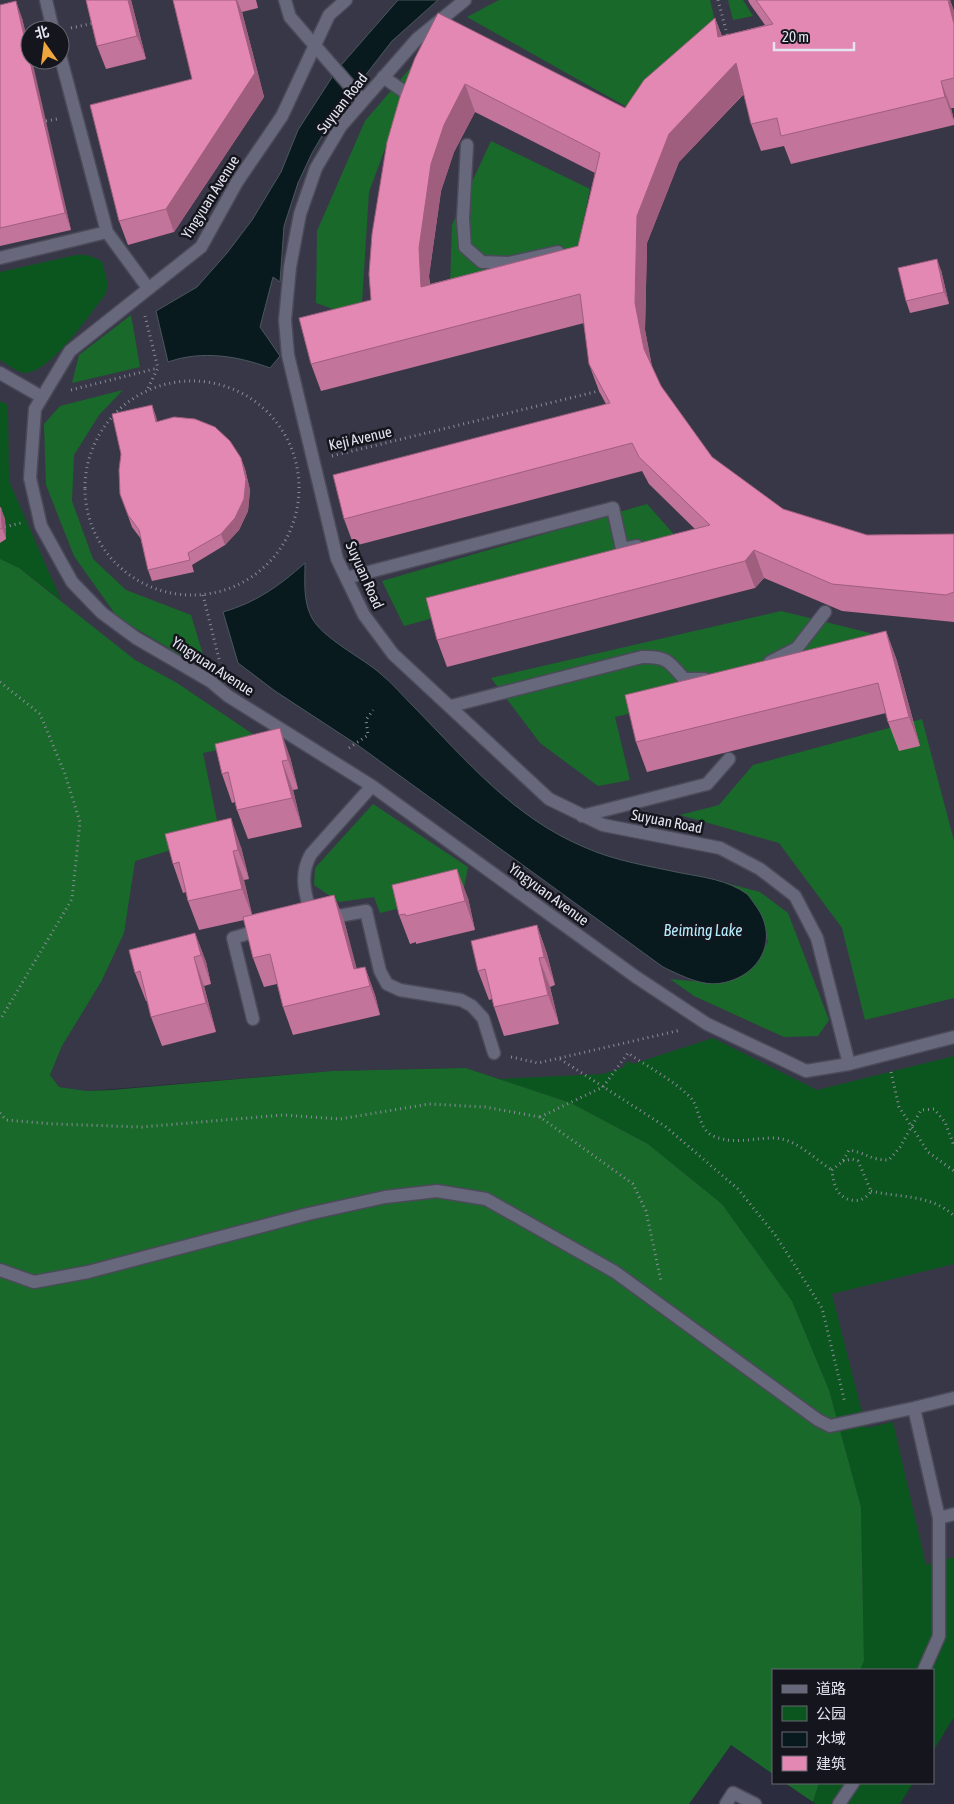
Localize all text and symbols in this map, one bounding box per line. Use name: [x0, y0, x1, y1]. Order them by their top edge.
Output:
north arrow: [20, 20, 70, 70]
scale bar: [774, 20, 854, 52]
text: 北: [33, 23, 51, 42]
text: 20 m: [782, 28, 809, 45]
street label: Suyuan Road: [313, 69, 371, 137]
street label: Yingyuan Avenue: [178, 152, 242, 242]
street label: Keji Avenue: [327, 422, 393, 454]
street label: Suyuan Road: [343, 539, 387, 611]
street label: Yingyuan Avenue: [169, 633, 257, 699]
street label: Suyuan Road: [630, 806, 704, 836]
street label: Yingyuan Avenue: [506, 859, 592, 929]
water label: Beiming Lake: [664, 921, 742, 940]
legend: [772, 1669, 934, 1784]
text: 道路: [816, 1680, 846, 1697]
text: 公园: [816, 1705, 846, 1722]
text: 水域: [816, 1730, 846, 1747]
text: 建筑: [816, 1755, 846, 1772]

